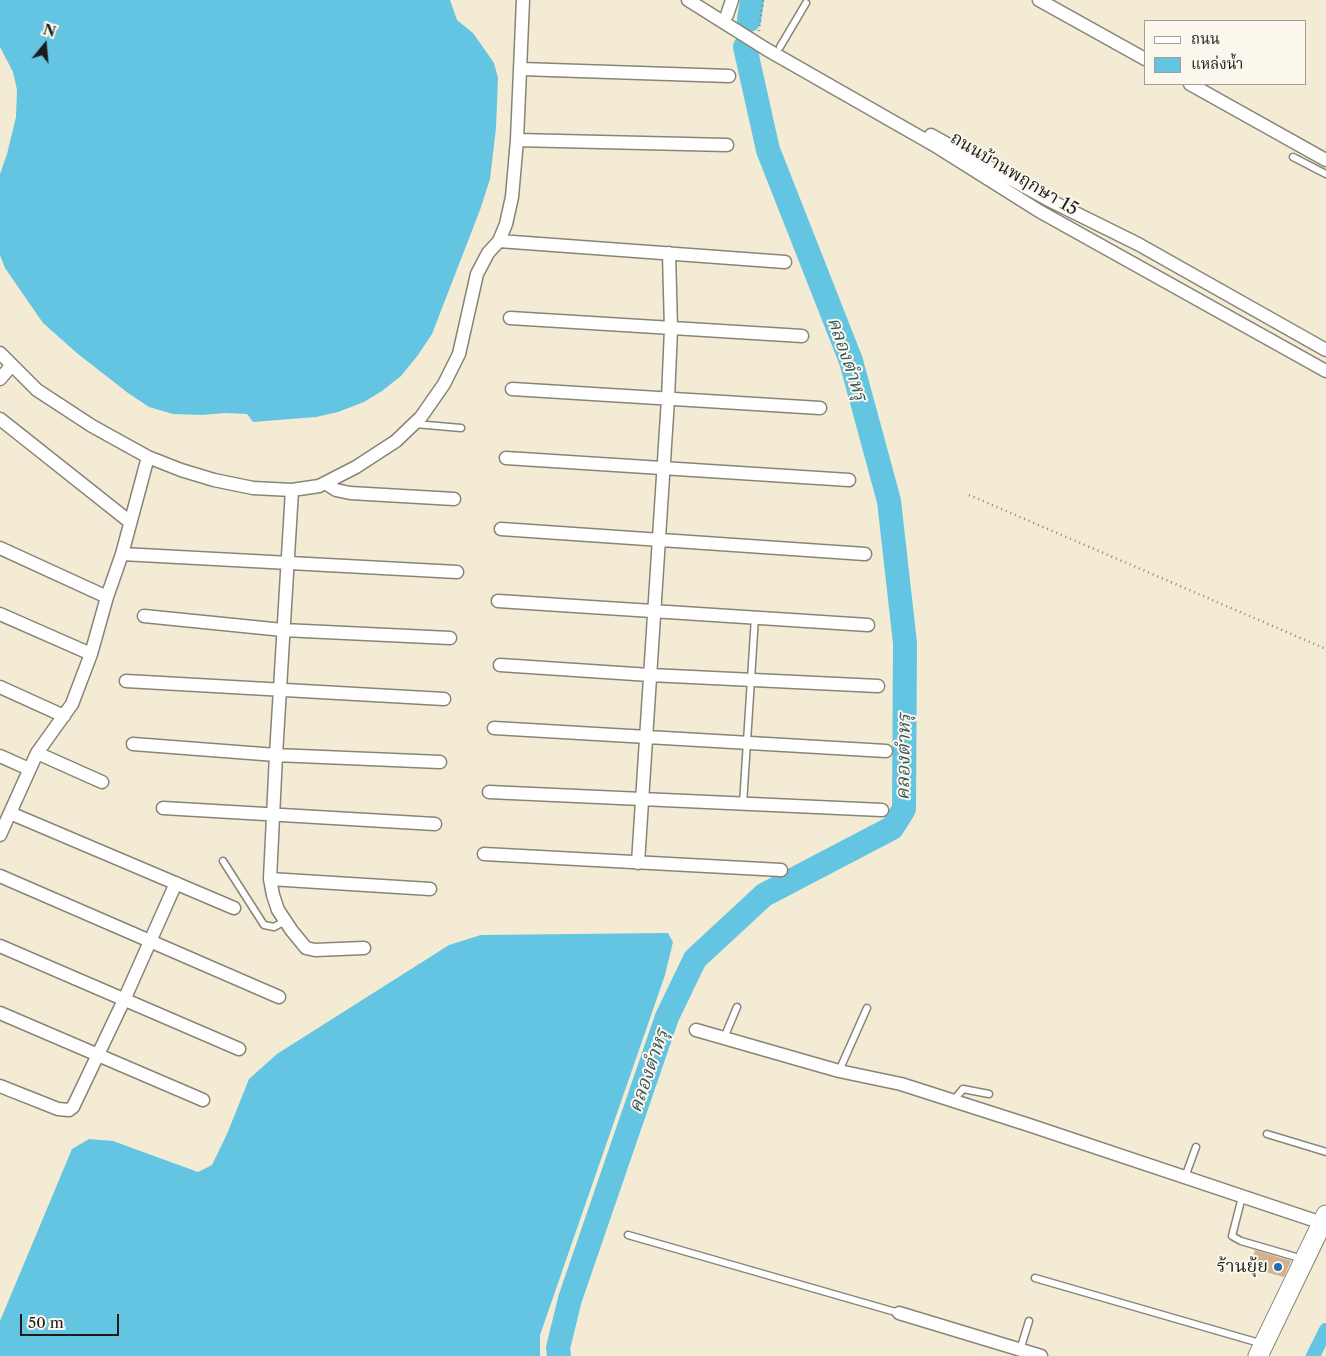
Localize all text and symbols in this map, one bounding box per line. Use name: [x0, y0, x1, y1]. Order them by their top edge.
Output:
north arrow: [20, 20, 70, 70]
text: N: [41, 20, 58, 41]
legend: [1144, 20, 1306, 85]
text: ถนน: [1191, 29, 1220, 48]
text: แหล่งน้ำ: [1191, 54, 1243, 73]
street label: ถนนบ้านพฤกษา 15: [946, 127, 1082, 221]
water label: คลองตำหรุ: [822, 314, 872, 404]
water label: คลองตำหรุ: [892, 713, 916, 801]
water label: คลองตำหรุ: [624, 1026, 674, 1116]
place label: ร้านยุ้ย: [1217, 1256, 1268, 1278]
marker: ร้านยุ้ย: [1272, 1261, 1284, 1273]
scale bar: [22, 1304, 121, 1336]
text: 50 m: [28, 1313, 64, 1332]

